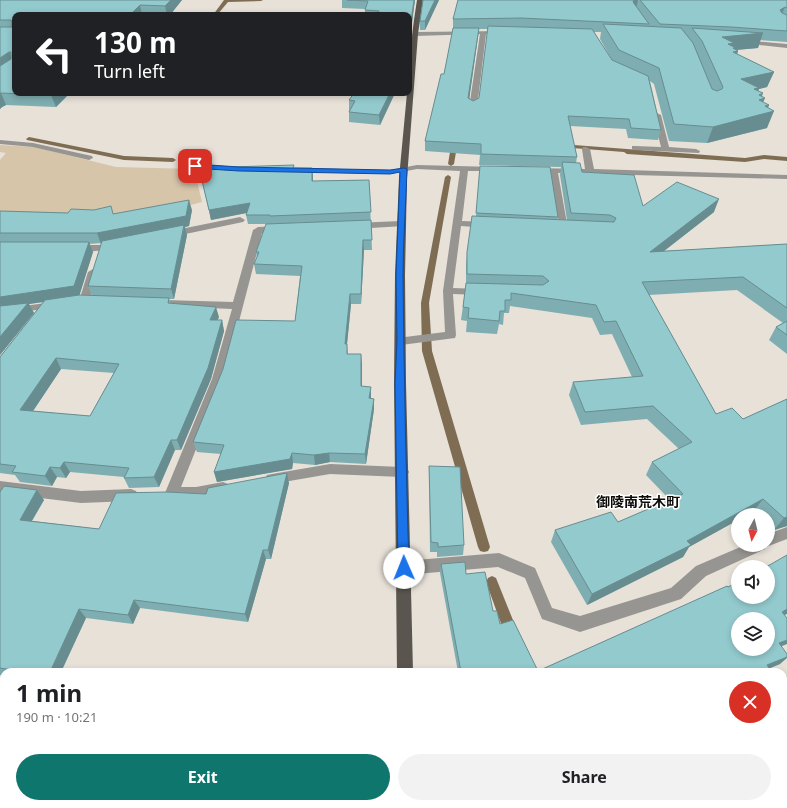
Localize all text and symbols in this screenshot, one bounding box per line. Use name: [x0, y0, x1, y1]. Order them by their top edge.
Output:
text: 130 m: [94, 23, 177, 61]
icon: left: [28, 28, 80, 80]
text: Turn left: [94, 59, 165, 83]
pin: [178, 149, 212, 183]
icon: arrive: [184, 155, 206, 177]
district label: 御陵南荒木町: [596, 492, 680, 511]
north arrow: [731, 508, 775, 552]
map controls: [731, 508, 775, 656]
position arrow: [383, 547, 425, 589]
button: sound: [731, 560, 775, 604]
button: layers: [731, 612, 775, 656]
text: 1 min: [16, 676, 82, 709]
button: close: [729, 681, 771, 723]
text: 190 m · 10:21: [16, 708, 97, 726]
button: Exit: [16, 754, 390, 800]
button: Share: [398, 754, 771, 800]

